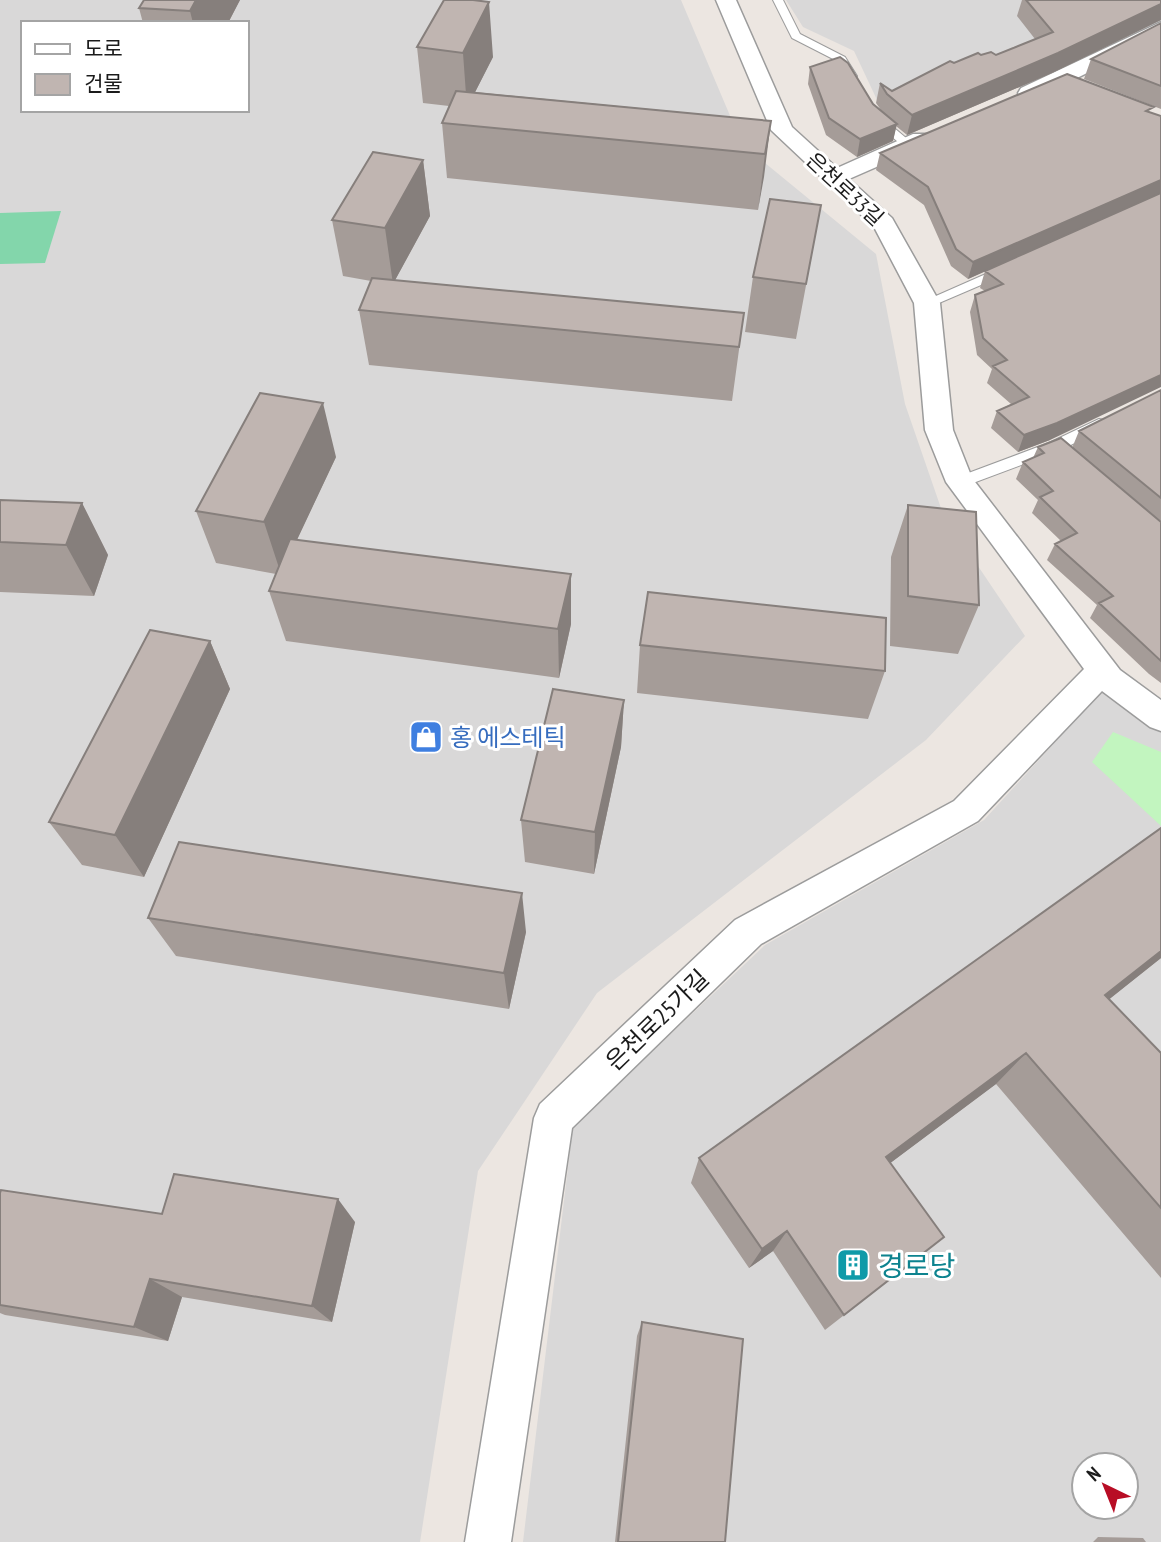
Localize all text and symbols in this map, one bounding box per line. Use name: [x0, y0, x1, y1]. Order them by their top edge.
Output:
legend: [21, 21, 248, 112]
text: 도로: [84, 35, 123, 62]
text: 건물: [84, 70, 123, 97]
street label: 은천로33길: [801, 146, 889, 232]
shop icon: 홍 에스테틱: [407, 718, 445, 756]
place label: 홍 에스테틱: [450, 722, 566, 753]
street label: 은천로25가길: [599, 963, 715, 1077]
building icon: 경로당: [834, 1246, 872, 1284]
place label: 경로당: [878, 1247, 955, 1284]
north arrow: [1070, 1451, 1140, 1521]
text: N: [1081, 1461, 1105, 1486]

